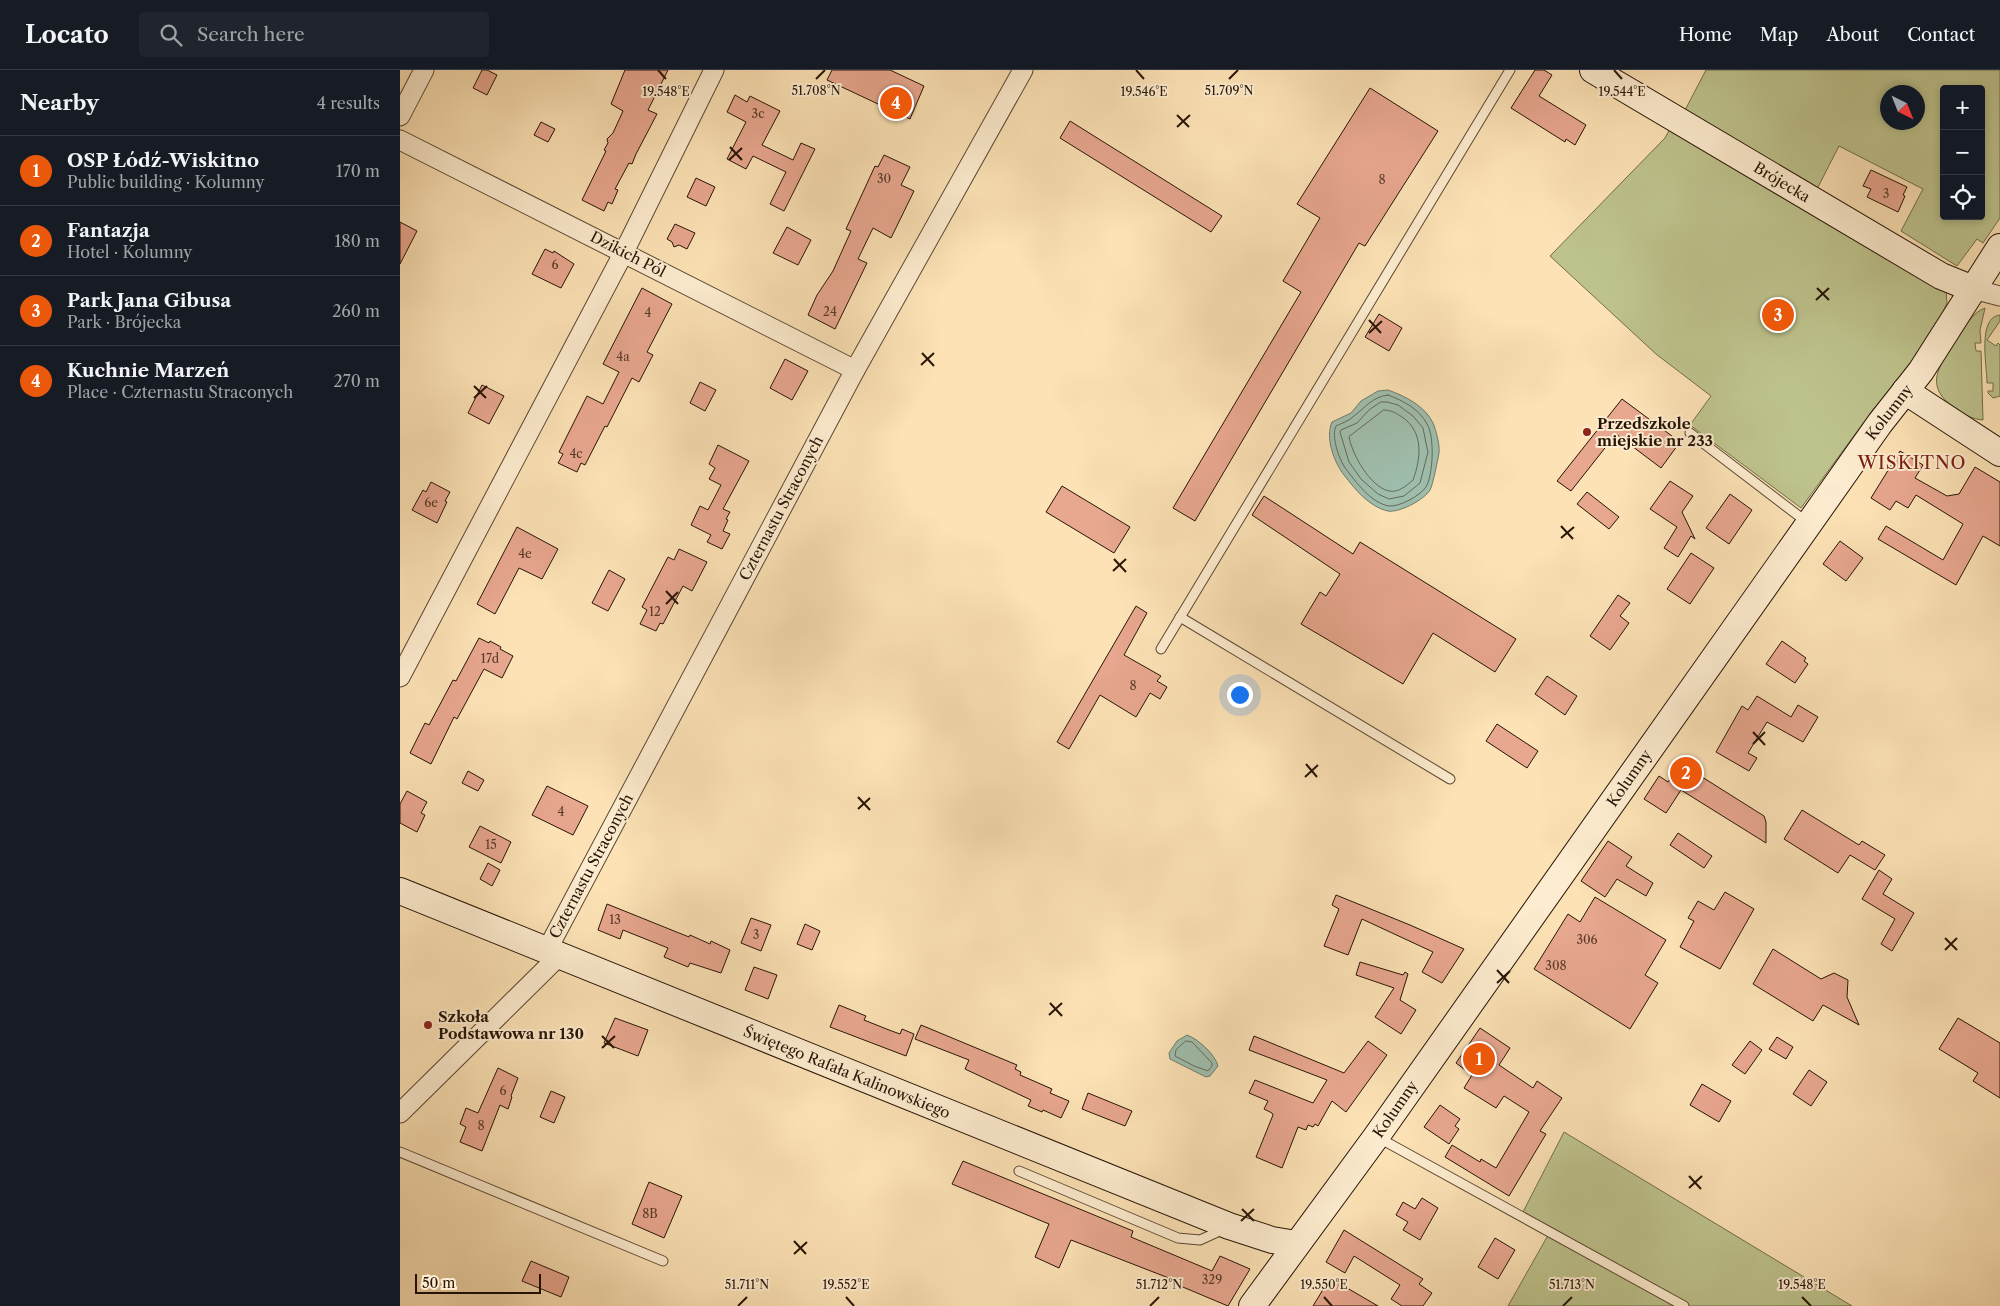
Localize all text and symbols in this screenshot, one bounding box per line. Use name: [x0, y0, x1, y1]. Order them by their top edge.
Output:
search box: [139, 12, 489, 57]
text: Locato: [25, 20, 109, 49]
icon: search: [157, 21, 185, 49]
text: Search here: [197, 23, 305, 46]
text: Home: [1679, 24, 1732, 46]
text: Map: [1760, 24, 1798, 46]
text: About: [1826, 24, 1879, 46]
text: Contact: [1907, 24, 1975, 46]
text: 51.708°N: [791, 83, 841, 98]
text: 51.709°N: [1204, 83, 1254, 98]
text: 19.548°E: [642, 84, 690, 99]
pin: 4: [880, 84, 912, 122]
text: 19.546°E: [1120, 84, 1168, 99]
text: 19.544°E: [1598, 84, 1646, 99]
north arrow: [1880, 85, 1925, 130]
map controls: [1940, 85, 1985, 220]
button: +: [1940, 85, 1985, 130]
text: Nearby: [20, 90, 99, 115]
text: 4 results: [317, 93, 380, 113]
house number: 3c: [752, 106, 764, 121]
button: −: [1940, 130, 1985, 175]
text: OSP Łódź-Wiskitno: [67, 149, 259, 172]
street label: Brójecka: [1750, 158, 1814, 206]
text: 1: [32, 161, 40, 181]
text: 170 m: [336, 161, 380, 181]
house number: 30: [877, 171, 891, 186]
text: Public building · Kolumny: [67, 172, 264, 192]
house number: 8: [1378, 172, 1386, 187]
button: locate: [1940, 175, 1985, 220]
house number: 3: [1883, 186, 1889, 201]
text: Fantazja: [67, 219, 150, 242]
street label: Dzikich Pól: [587, 227, 669, 281]
text: 2: [31, 231, 41, 251]
text: 180 m: [334, 231, 380, 251]
text: Hotel · Kolumny: [67, 242, 192, 262]
house number: 6: [551, 257, 559, 272]
text: Park Jana Gibusa: [67, 289, 231, 312]
pin: 3: [1762, 296, 1794, 334]
text: 3: [31, 301, 41, 321]
text: 260 m: [332, 301, 380, 321]
house number: 24: [823, 304, 837, 319]
house number: 4: [645, 305, 652, 320]
text: Park · Brójecka: [67, 312, 181, 332]
house number: 4a: [616, 349, 630, 364]
text: Kuchnie Marzeń: [67, 359, 229, 382]
text: 4: [31, 371, 41, 391]
text: 270 m: [334, 371, 380, 391]
street label: Kolumny: [1861, 380, 1917, 444]
text: Place · Czternastu Straconych: [67, 382, 293, 402]
place label: Przedszkole miejskie nr 233: [1597, 414, 1713, 450]
marker: Przedszkole miejskie nr 233: [1581, 426, 1593, 438]
street label: Czternastu Straconych: [735, 432, 828, 584]
house number: 4c: [569, 446, 583, 461]
district label: WISKITNO: [1856, 452, 1967, 474]
house number: 6e: [424, 495, 438, 510]
house number: 4e: [518, 546, 532, 561]
house number: 12: [649, 604, 661, 619]
house number: 17d: [481, 651, 500, 666]
house number: 8: [1129, 678, 1137, 693]
your location: [1227, 682, 1253, 708]
street label: Kolumny: [1602, 745, 1656, 810]
pin: 2: [1670, 754, 1702, 792]
street label: Czternastu Straconych: [545, 790, 638, 942]
house number: 4: [558, 804, 565, 819]
house number: 15: [485, 837, 497, 852]
house number: 13: [609, 912, 621, 927]
house number: 3: [753, 927, 759, 942]
house number: 306: [1576, 932, 1598, 947]
house number: 308: [1545, 958, 1567, 973]
place label: Szkoła Podstawowa nr 130: [438, 1007, 584, 1043]
marker: Szkoła Podstawowa nr 130: [422, 1019, 434, 1031]
street label: Świętego Rafała Kalinowskiego: [741, 1022, 953, 1122]
pin: 1: [1463, 1040, 1495, 1078]
street label: Kolumny: [1368, 1076, 1422, 1141]
house number: 6: [499, 1083, 507, 1098]
house number: 8: [477, 1118, 485, 1133]
house number: 8B: [642, 1206, 658, 1221]
scale bar: [415, 1271, 541, 1294]
house number: 329: [1202, 1272, 1222, 1287]
text: 50 m: [422, 1274, 455, 1292]
text: 51.711°N: [725, 1277, 769, 1292]
text: 19.552°E: [823, 1277, 869, 1292]
text: 51.712°N: [1136, 1277, 1182, 1292]
text: 19.550°E: [1300, 1277, 1348, 1292]
text: 51.713°N: [1549, 1277, 1595, 1292]
text: 19.548°E: [1778, 1277, 1826, 1292]

